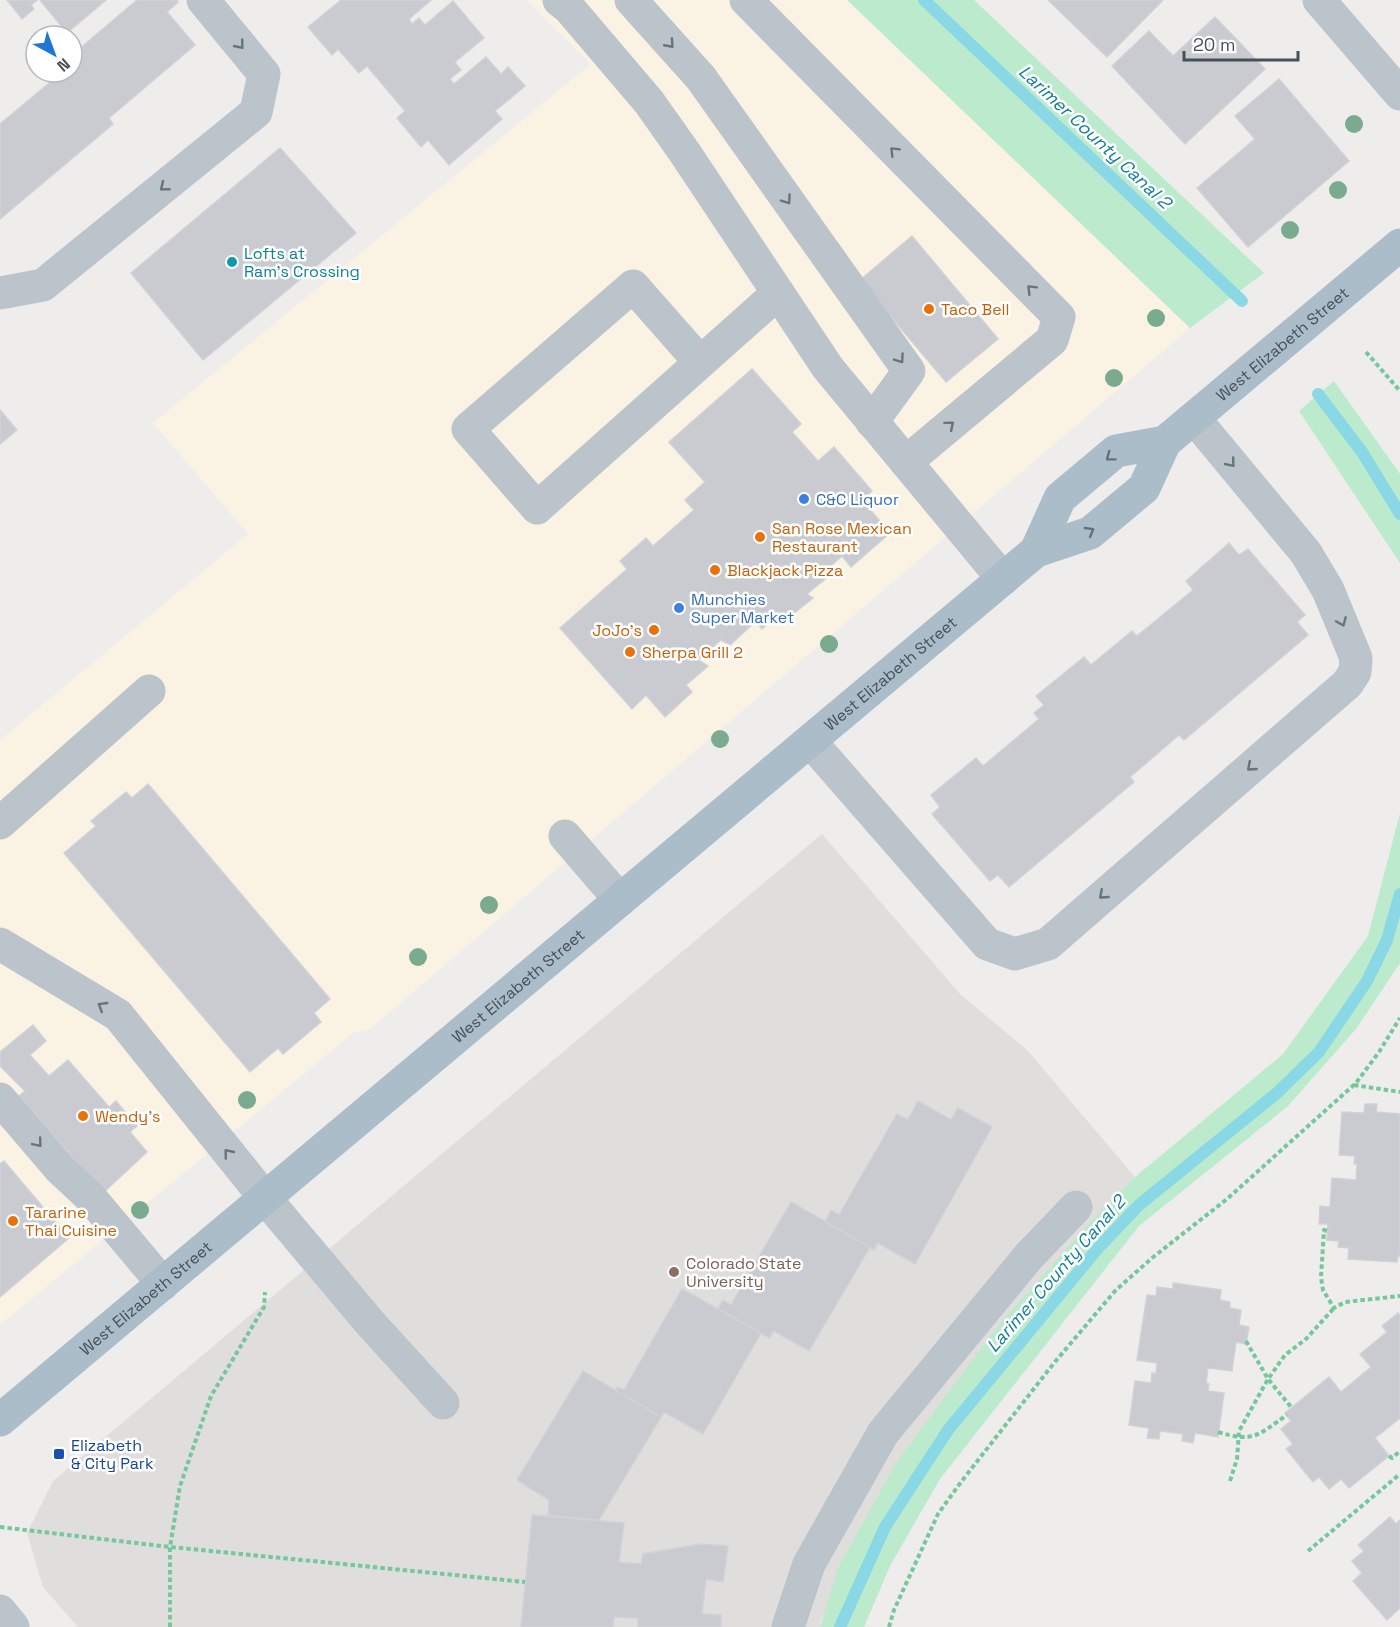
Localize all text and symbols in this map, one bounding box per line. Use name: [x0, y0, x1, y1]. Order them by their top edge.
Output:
north arrow: [24, 24, 84, 84]
scale bar: [1184, 24, 1298, 62]
text: 20 m: [1193, 33, 1236, 56]
one-way arrow: [663, 37, 674, 48]
one-way arrow: [233, 38, 244, 49]
text: N: [53, 53, 74, 76]
water label: Larimer County Canal 2: [1014, 60, 1178, 215]
one-way arrow: [891, 147, 902, 158]
one-way arrow: [160, 180, 171, 191]
one-way arrow: [780, 193, 791, 204]
place label: Lofts at Ram's Crossing: [244, 243, 360, 282]
marker: Lofts at Ram's Crossing: [225, 255, 239, 269]
street label: West Elizabeth Street: [1212, 282, 1353, 406]
one-way arrow: [1028, 286, 1039, 297]
place label: Taco Bell: [941, 299, 1009, 320]
marker: Taco Bell: [922, 302, 936, 316]
one-way arrow: [893, 352, 904, 363]
one-way arrow: [944, 421, 955, 432]
one-way arrow: [1105, 450, 1116, 461]
one-way arrow: [1223, 456, 1234, 467]
place label: C&C Liquor: [816, 489, 899, 510]
marker: C&C Liquor: [797, 492, 811, 506]
place label: San Rose Mexican Restaurant: [772, 518, 912, 557]
one-way arrow: [1084, 526, 1094, 538]
marker: San Rose Mexican Restaurant: [753, 530, 767, 544]
place label: Blackjack Pizza: [727, 560, 843, 581]
marker: Blackjack Pizza: [708, 563, 722, 577]
place label: Munchies Super Market: [691, 589, 794, 628]
marker: Munchies Super Market: [672, 601, 686, 615]
street label: West Elizabeth Street: [820, 612, 961, 735]
one-way arrow: [1335, 616, 1347, 627]
place label: JoJo's: [592, 620, 642, 641]
marker: JoJo's: [647, 623, 661, 637]
place label: Sherpa Grill 2: [642, 642, 743, 663]
marker: Sherpa Grill 2: [623, 645, 637, 659]
one-way arrow: [1247, 760, 1257, 771]
one-way arrow: [1099, 888, 1110, 899]
street label: West Elizabeth Street: [447, 924, 589, 1048]
one-way arrow: [98, 1001, 108, 1013]
place label: Wendy's: [95, 1106, 161, 1127]
marker: Wendy's: [76, 1109, 90, 1123]
one-way arrow: [31, 1136, 42, 1147]
one-way arrow: [225, 1148, 236, 1159]
water label: Larimer County Canal 2: [981, 1189, 1131, 1357]
place label: Tararine Thai Cuisine: [25, 1202, 117, 1241]
marker: Tararine Thai Cuisine: [6, 1214, 20, 1228]
street label: West Elizabeth Street: [75, 1237, 217, 1360]
place label: Colorado State University: [686, 1253, 801, 1292]
marker: Colorado State University: [667, 1265, 681, 1279]
place label: Elizabeth & City Park: [71, 1435, 154, 1474]
marker: Elizabeth & City Park: [52, 1447, 66, 1461]

